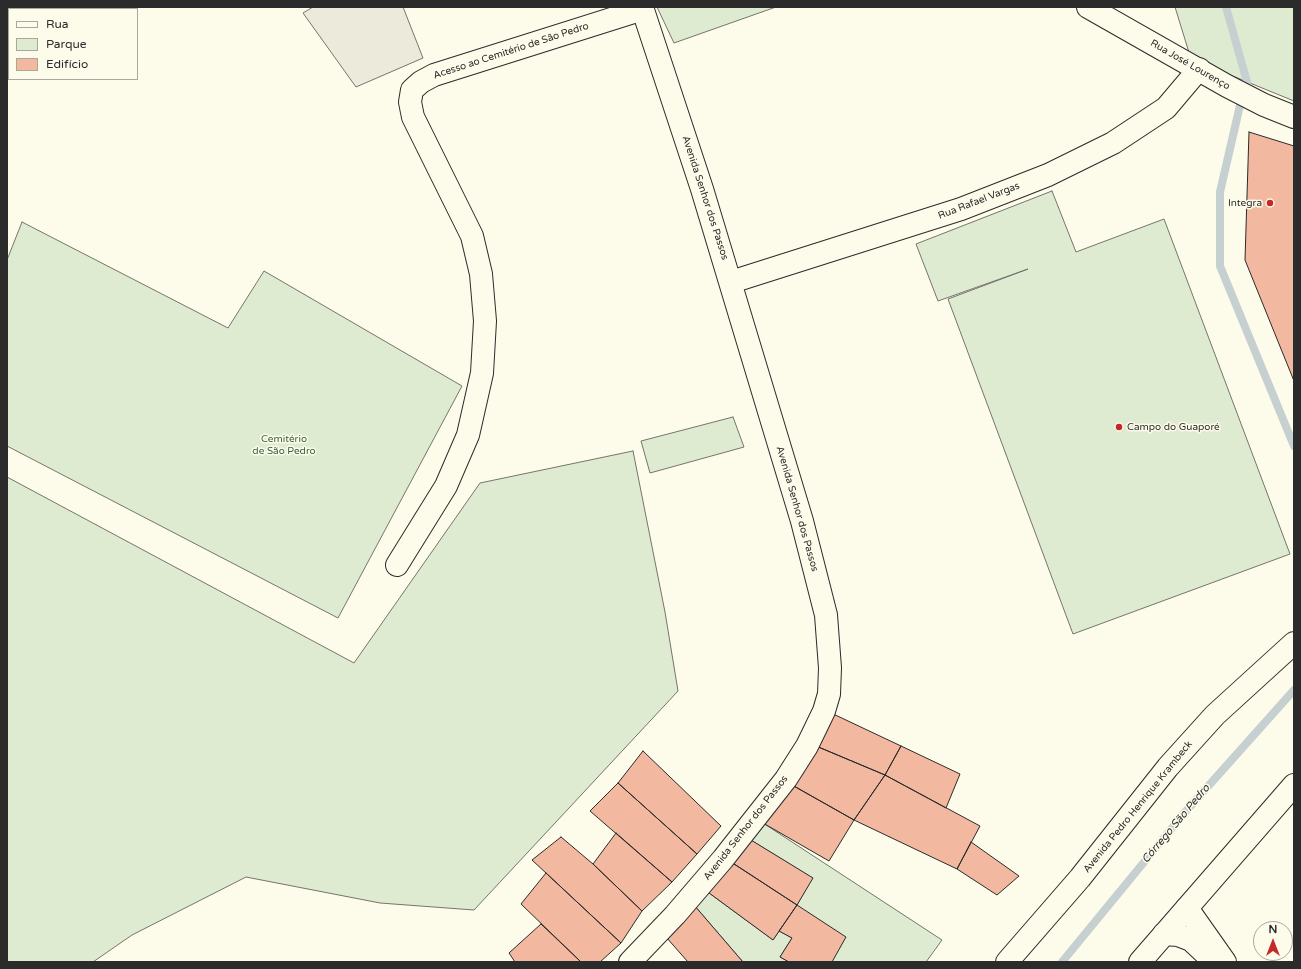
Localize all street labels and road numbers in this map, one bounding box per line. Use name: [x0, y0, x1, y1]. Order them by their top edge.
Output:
street label: Acesso ao Cemitério de São Pedro: [432, 20, 590, 82]
street label: Rua José Lourenço: [1148, 37, 1232, 93]
street label: Avenida Senhor dos Passos: [679, 134, 731, 262]
street label: Rua Rafael Vargas: [936, 180, 1022, 222]
street label: Avenida Senhor dos Passos: [773, 445, 821, 573]
street label: Avenida Pedro Henrique Krambeck: [1081, 739, 1195, 875]
street label: Avenida Senhor dos Passos: [701, 773, 791, 883]

